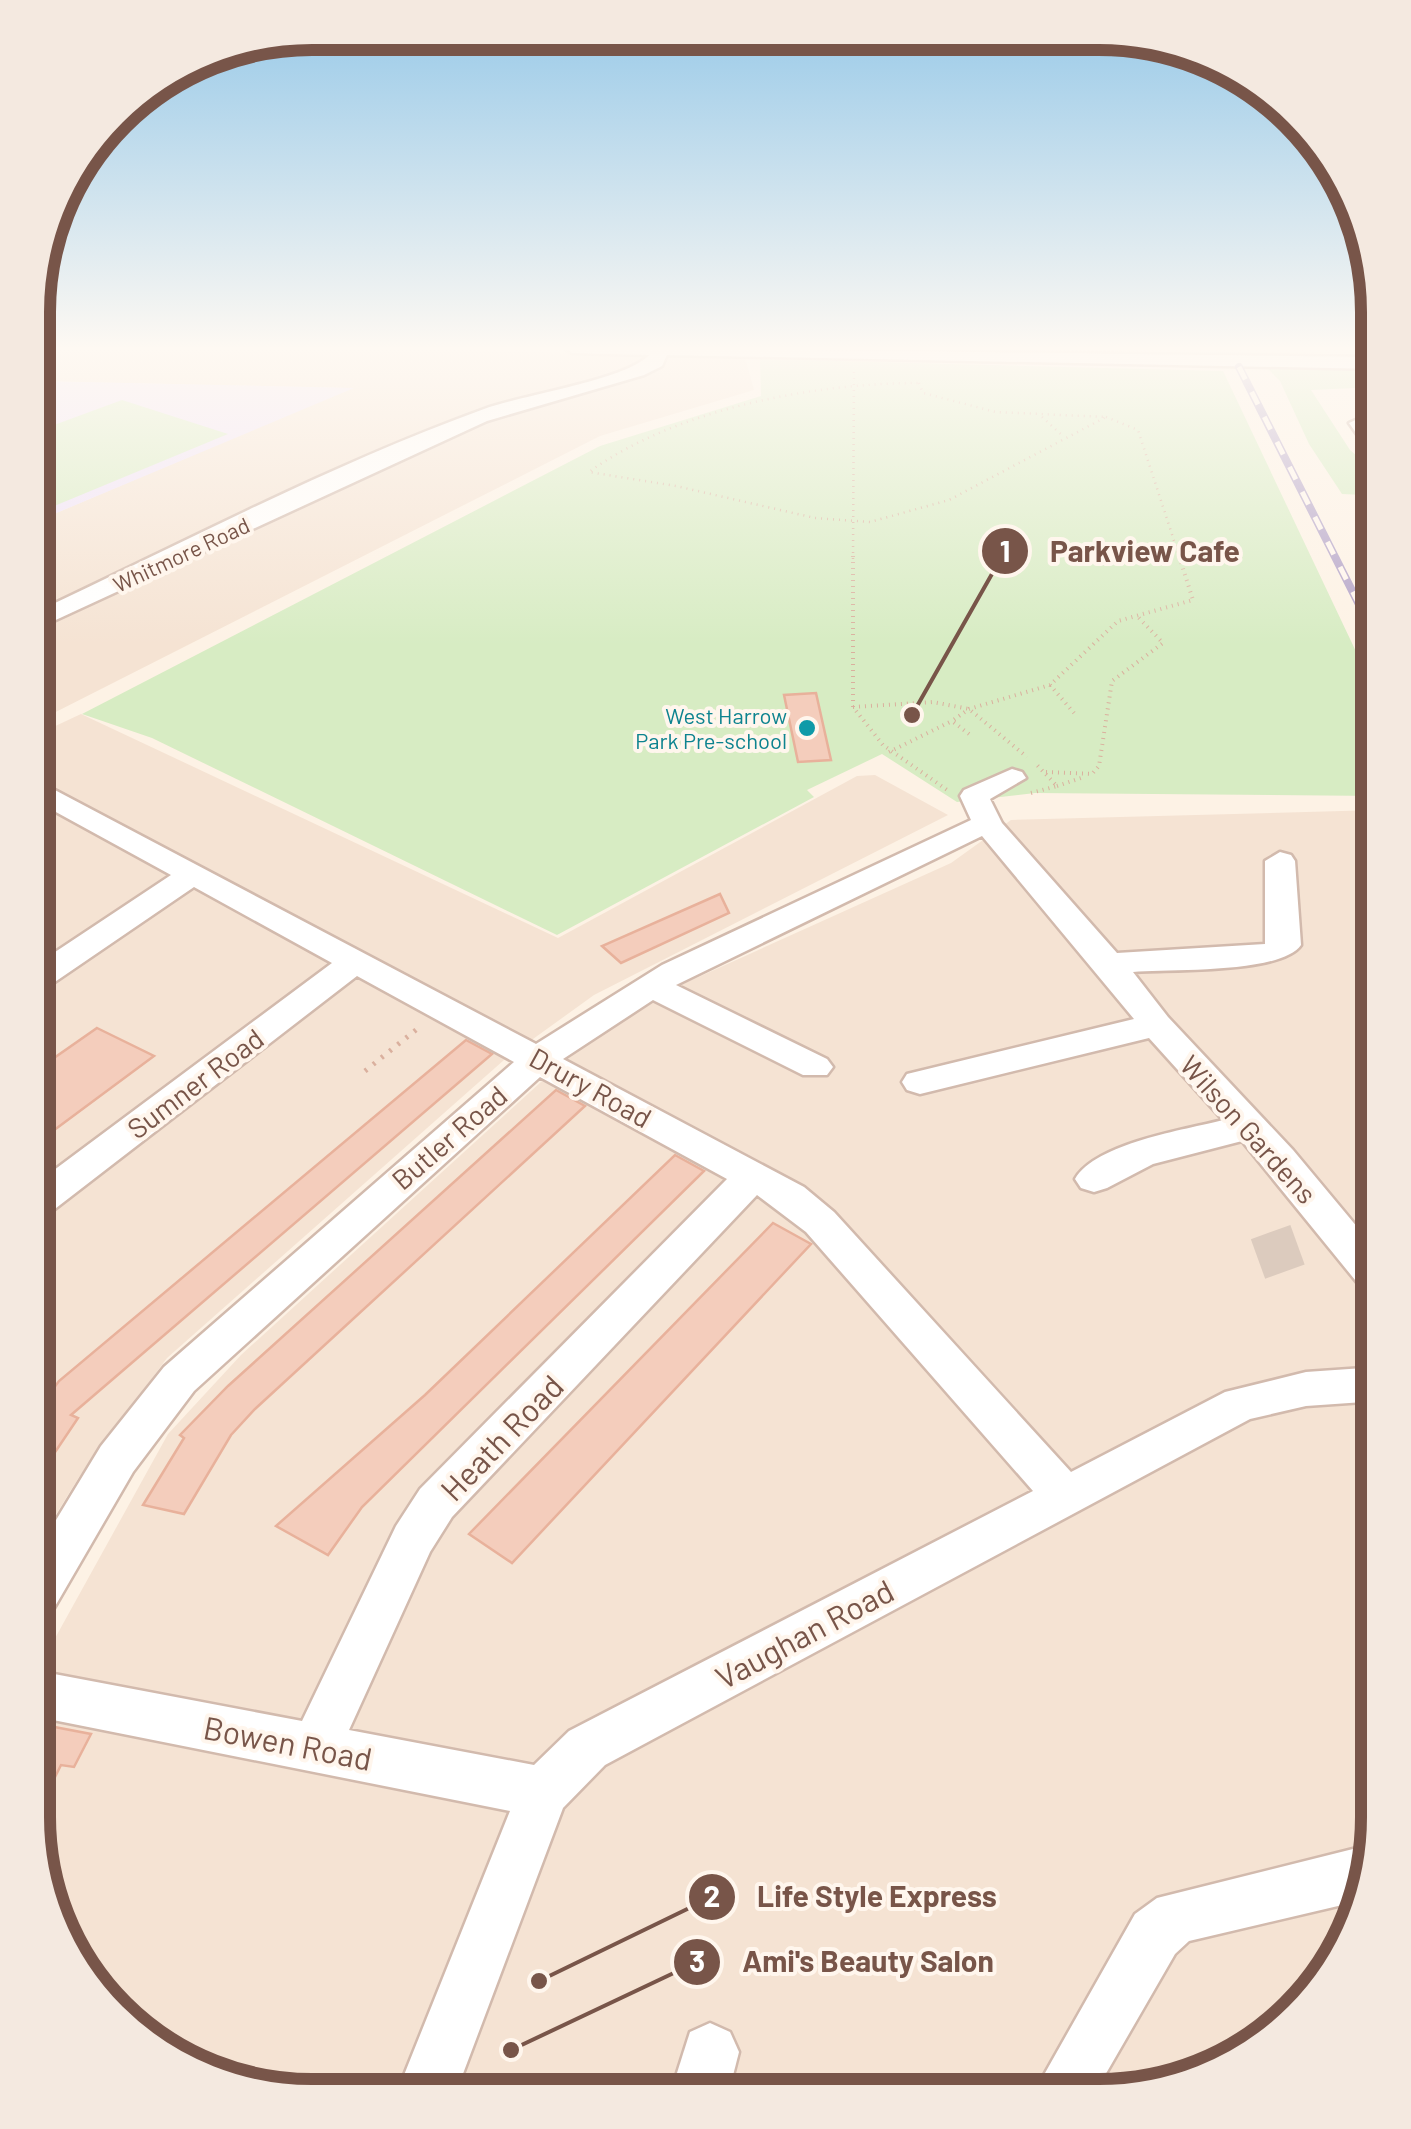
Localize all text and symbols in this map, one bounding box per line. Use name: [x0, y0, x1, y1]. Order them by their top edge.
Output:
street label: Whitmore Road: [109, 511, 253, 597]
callout: Parkview Cafe: [980, 521, 1260, 581]
text: 1: [1000, 532, 1010, 568]
text: Parkview Cafe: [1050, 532, 1240, 568]
place label: West Harrow Park Pre-school: [635, 702, 787, 753]
marker: West Harrow Park Pre-school: [796, 717, 818, 739]
street label: Sumner Road: [120, 1021, 270, 1145]
street label: Drury Road: [524, 1040, 658, 1134]
street label: Wilson Gardens: [1174, 1048, 1324, 1210]
street label: Butler Road: [384, 1078, 514, 1196]
street label: Heath Road: [432, 1366, 570, 1508]
street label: Vaughan Road: [709, 1570, 899, 1696]
street label: Bowen Road: [201, 1707, 375, 1777]
callout: Life Style Express: [687, 1867, 1017, 1927]
text: 2: [704, 1877, 720, 1913]
text: Life Style Express: [757, 1877, 997, 1913]
callout: Ami's Beauty Salon: [672, 1932, 1013, 1992]
text: 3: [689, 1942, 705, 1978]
text: Ami's Beauty Salon: [742, 1942, 994, 1978]

